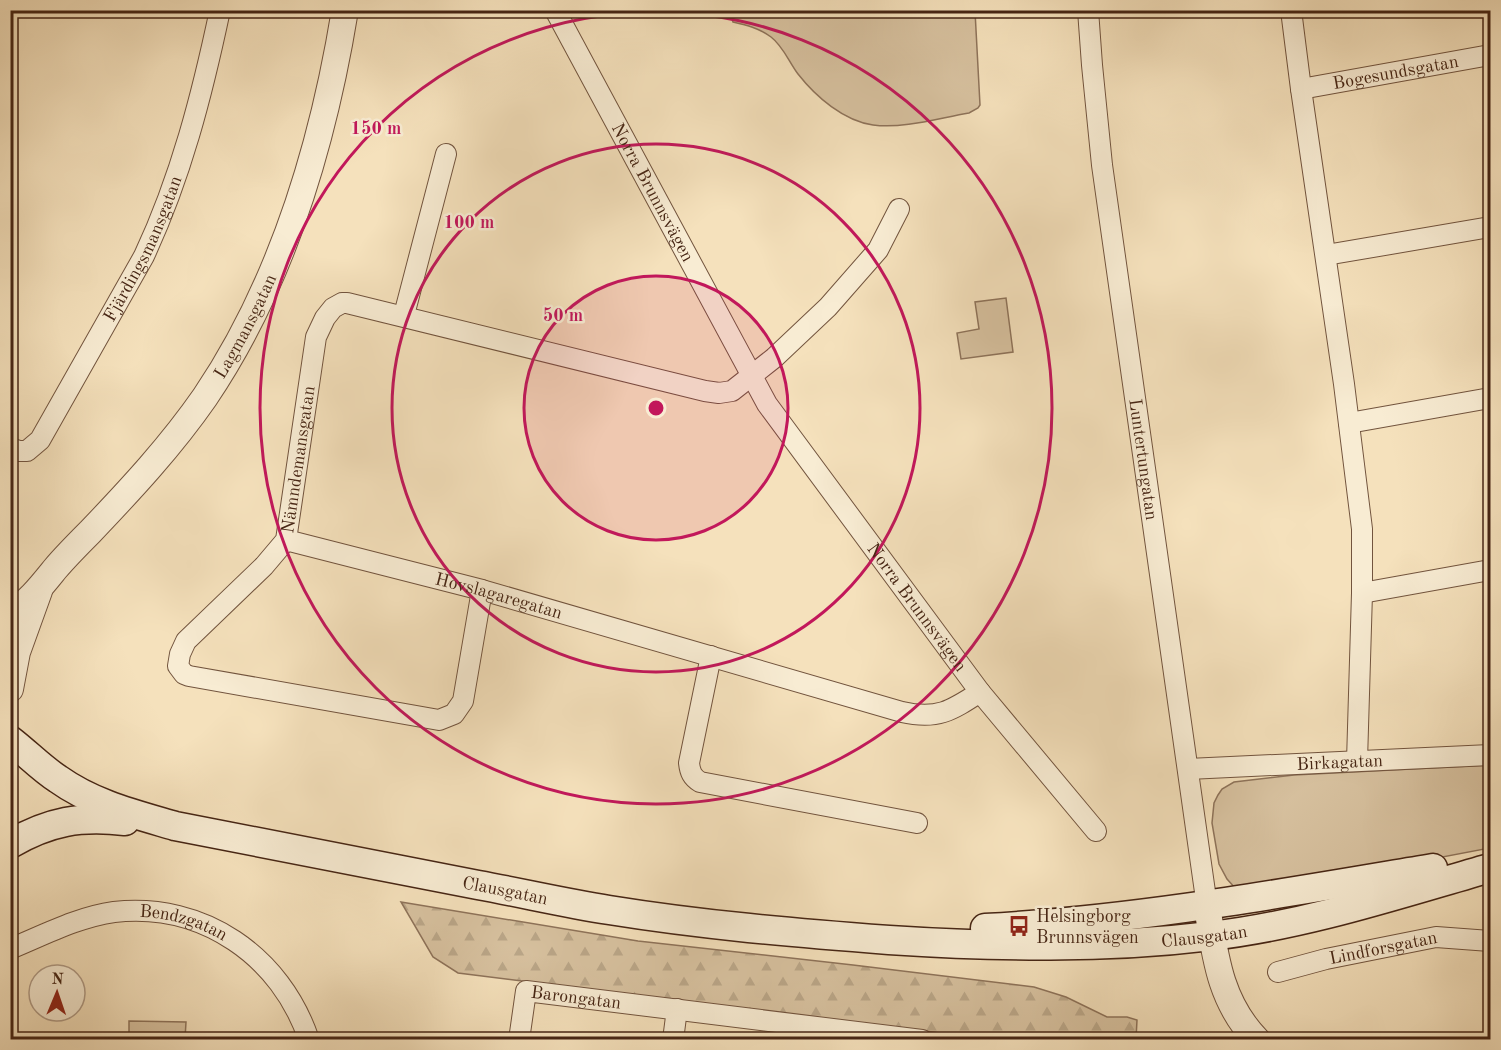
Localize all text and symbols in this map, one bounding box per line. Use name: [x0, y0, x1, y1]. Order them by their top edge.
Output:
street label: Bogesundsgatan: [1331, 53, 1460, 93]
text: 150 m: [351, 120, 401, 138]
street label: Norra Brunnsvägen: [608, 120, 697, 265]
street label: Fjärdingsmansgatan: [101, 173, 186, 325]
text: 100 m: [444, 214, 494, 232]
street label: Lagmansgatan: [211, 271, 280, 382]
text: 50 m: [543, 307, 583, 325]
street label: Nämndemansgatan: [279, 384, 319, 535]
centre of rings: [646, 398, 666, 418]
street label: Luntertungatan: [1125, 398, 1160, 522]
street label: Norra Brunnsvägen: [863, 540, 970, 675]
street label: Hovslagaregatan: [433, 570, 565, 623]
street label: Birkagatan: [1296, 752, 1384, 774]
street label: Clausgatan: [461, 874, 550, 909]
street label: Bendzgatan: [139, 903, 231, 945]
place label: Helsingborg Brunnsvägen: [1036, 908, 1139, 947]
bus stop icon: Helsingborg Brunnsvägen: [1007, 914, 1031, 938]
street label: Clausgatan: [1160, 923, 1249, 951]
street label: Lindforsgatan: [1328, 929, 1439, 968]
north arrow: [27, 963, 87, 1023]
text: N: [51, 972, 65, 988]
street label: Barongatan: [530, 984, 623, 1013]

